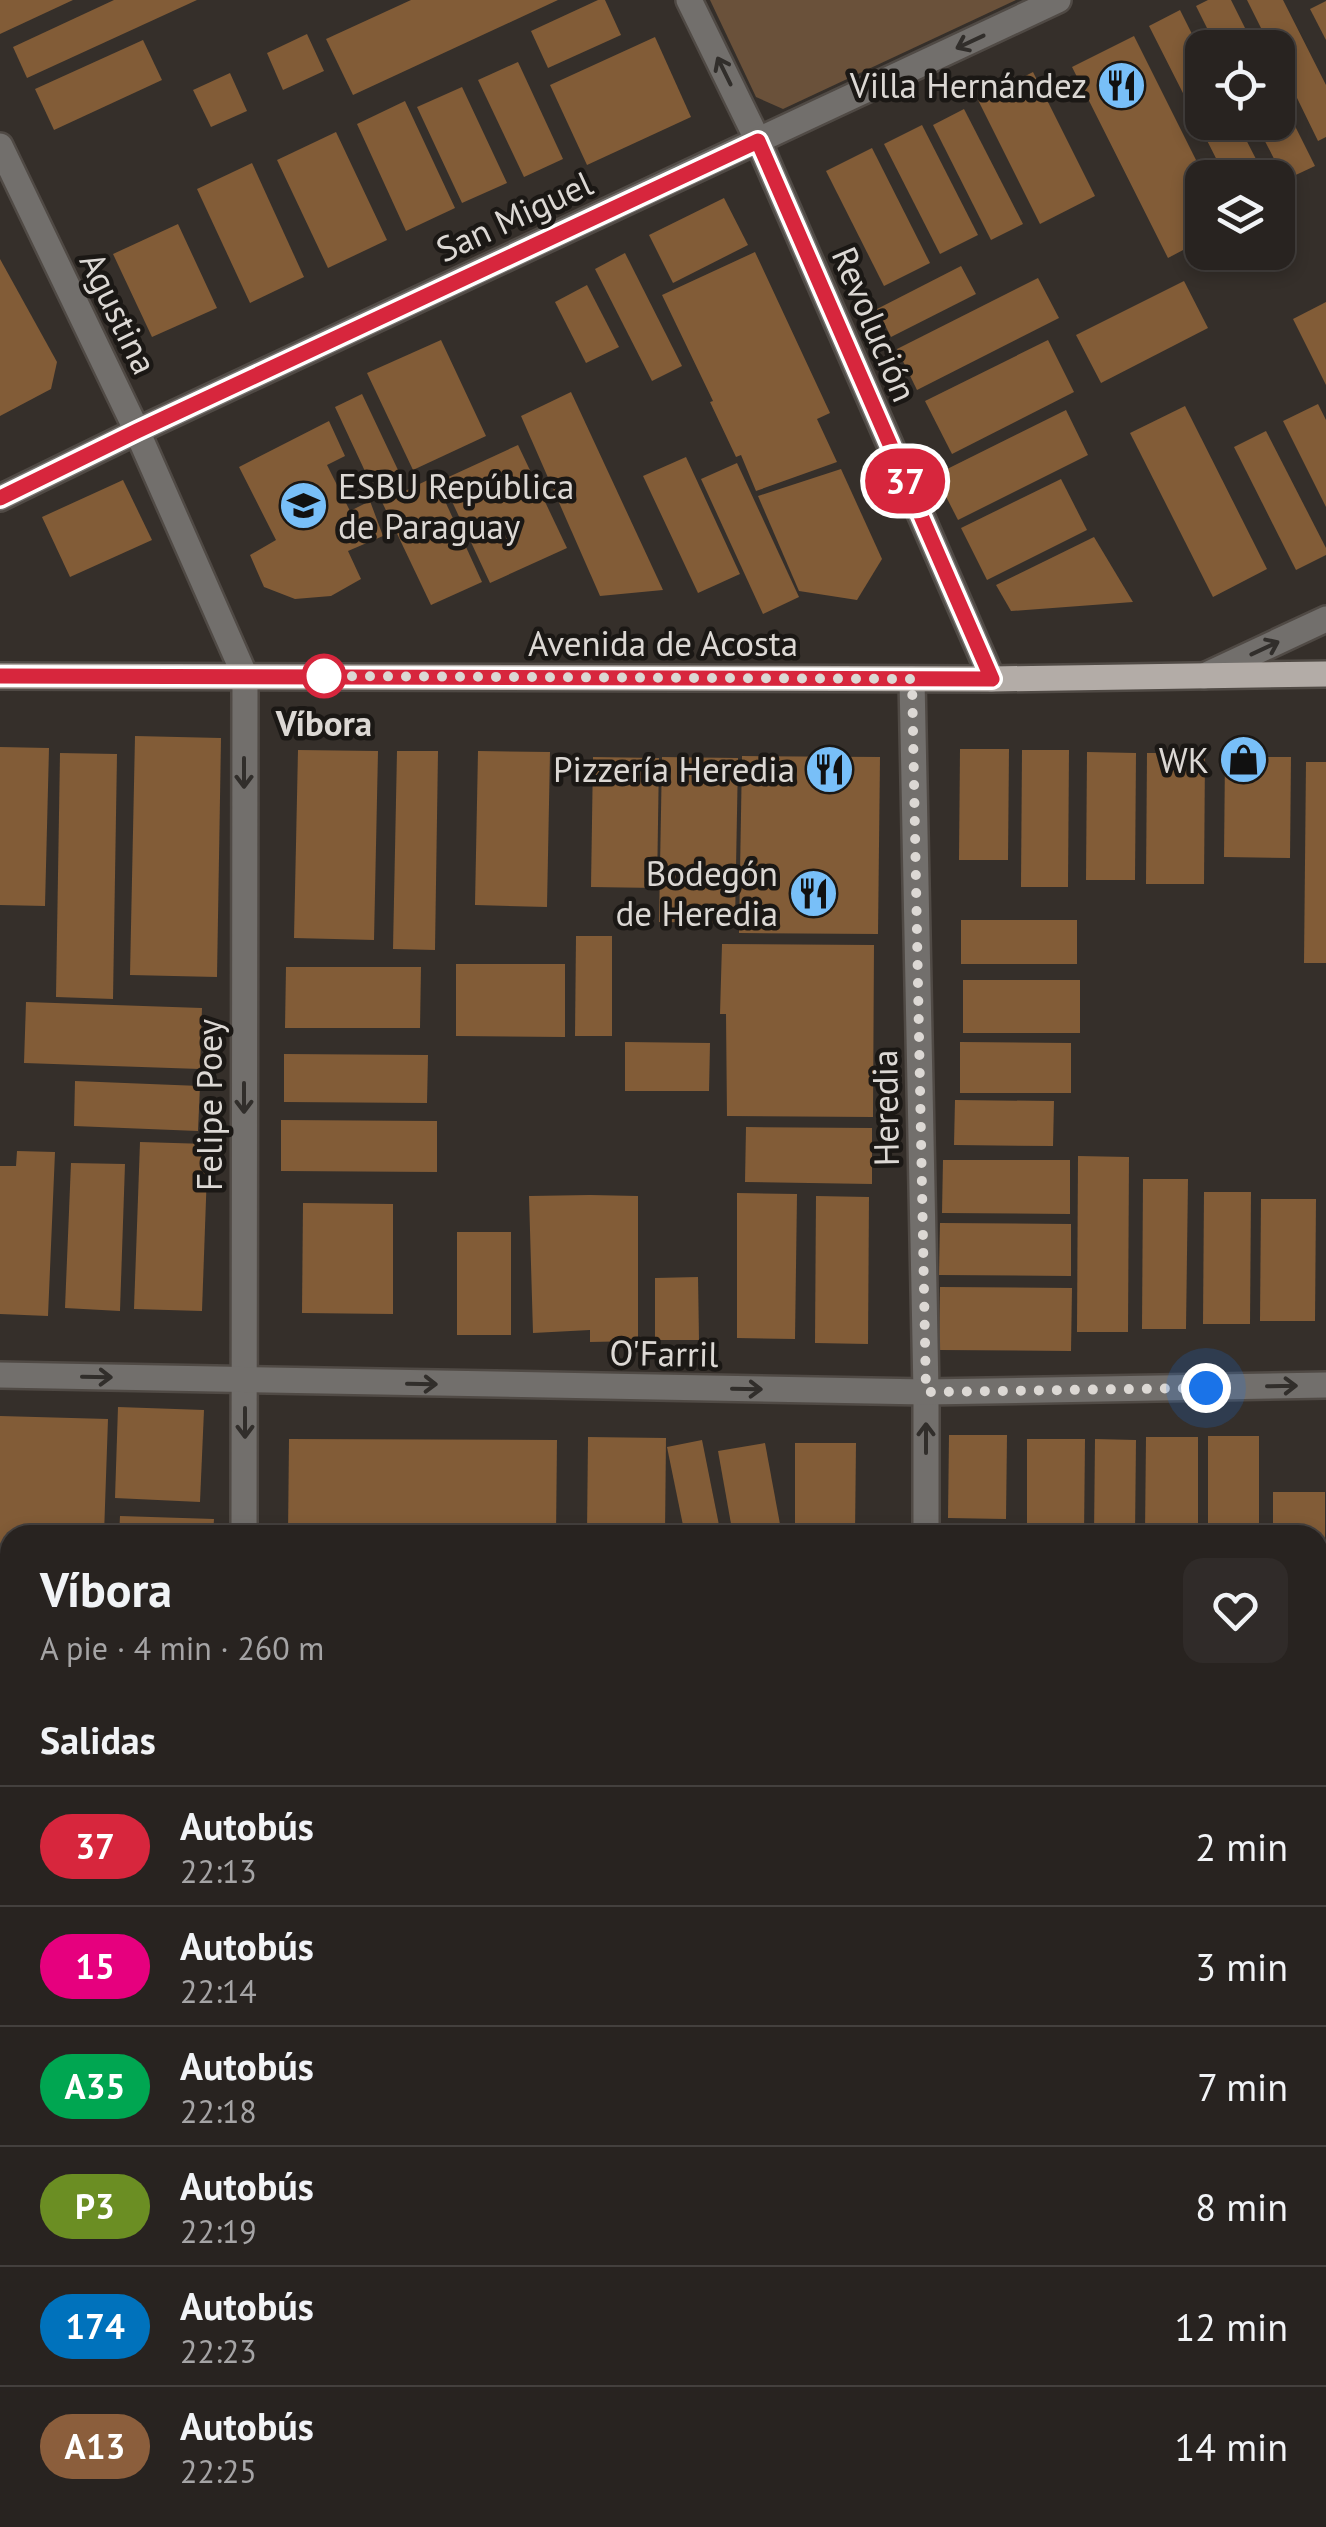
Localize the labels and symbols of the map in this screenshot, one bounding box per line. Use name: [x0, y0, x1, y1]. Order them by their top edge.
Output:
one-way arrow: [956, 33, 986, 52]
one-way arrow: [713, 56, 732, 86]
restaurant icon: Villa Hernández: [1096, 59, 1148, 111]
place label: Villa Hernández: [849, 62, 1087, 108]
street label: San Miguel: [429, 160, 599, 272]
street label: Revolución: [822, 240, 928, 408]
street label: Agustina: [70, 244, 168, 382]
line badge: 37: [860, 448, 950, 514]
place label: ESBU República de Paraguay: [338, 463, 574, 549]
school or university icon: ESBU República de Paraguay: [277, 480, 329, 532]
street label: Avenida de Acosta: [528, 620, 798, 666]
one-way arrow: [1249, 637, 1279, 656]
marker: Víbora: [303, 655, 345, 697]
place label: Víbora: [275, 700, 372, 746]
shop icon: WK: [1218, 734, 1270, 786]
place label: WK: [1159, 737, 1209, 783]
restaurant icon: Pizzería Heredia: [804, 743, 856, 795]
place label: Pizzería Heredia: [553, 746, 795, 792]
one-way arrow: [234, 756, 254, 789]
place label: Bodegón de Heredia: [615, 850, 778, 936]
restaurant icon: Bodegón de Heredia: [787, 867, 839, 919]
street label: Felipe Poey: [186, 1019, 232, 1191]
street label: Heredia: [861, 1049, 909, 1167]
one-way arrow: [235, 1082, 254, 1114]
street label: O'Farril: [609, 1329, 719, 1377]
your location: [1181, 1363, 1231, 1413]
one-way arrow: [80, 1368, 113, 1386]
one-way arrow: [406, 1374, 438, 1393]
one-way arrow: [1266, 1377, 1298, 1396]
one-way arrow: [731, 1380, 763, 1399]
one-way arrow: [236, 1406, 254, 1439]
one-way arrow: [916, 1422, 936, 1454]

